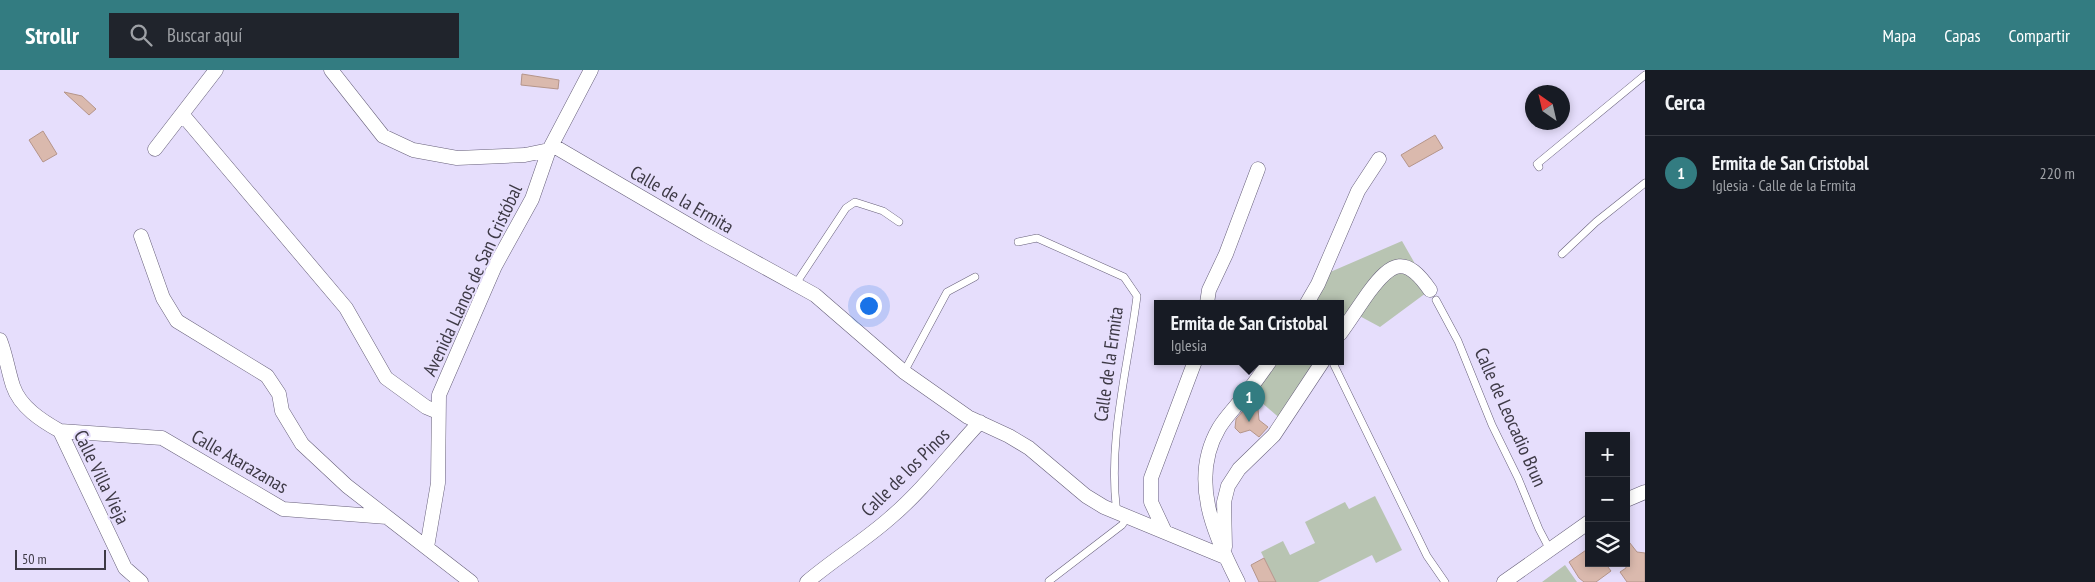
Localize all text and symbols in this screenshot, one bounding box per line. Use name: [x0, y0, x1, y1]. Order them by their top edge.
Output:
search box: [109, 13, 459, 58]
text: Strollr: [25, 20, 79, 51]
icon: search: [127, 21, 155, 49]
text: Buscar aquí: [167, 23, 242, 47]
text: Mapa: [1883, 24, 1916, 47]
text: Capas: [1944, 24, 1981, 47]
text: Compartir: [2009, 24, 2070, 47]
north arrow: [1525, 85, 1570, 130]
text: Cerca: [1665, 89, 1705, 116]
text: Ermita de San Cristobal: [1712, 151, 1869, 175]
street label: Calle de la Ermita: [626, 160, 738, 238]
text: 1: [1677, 163, 1685, 183]
text: 220 m: [2040, 163, 2075, 183]
text: Iglesia · Calle de la Ermita: [1712, 175, 1856, 195]
street label: Avenida Llanos de San Cristóbal: [417, 180, 527, 380]
your location: [856, 293, 882, 319]
popup: [1154, 300, 1344, 365]
street label: Calle de la Ermita: [1088, 305, 1128, 423]
text: Ermita de San Cristobal: [1171, 311, 1327, 335]
text: Iglesia: [1171, 335, 1207, 355]
street label: Calle de Leocadio Brun: [1470, 344, 1552, 490]
pin: 1: [1233, 381, 1265, 422]
street label: Calle de los Pinos: [856, 423, 954, 521]
street label: Calle Atarazanas: [187, 424, 293, 498]
street label: Calle Villa Vieja: [69, 426, 135, 528]
map controls: [1585, 432, 1630, 567]
button: +: [1585, 432, 1630, 477]
button: −: [1585, 477, 1630, 522]
button: layers: [1585, 522, 1630, 567]
scale bar: [15, 547, 106, 570]
text: 50 m: [22, 550, 47, 568]

